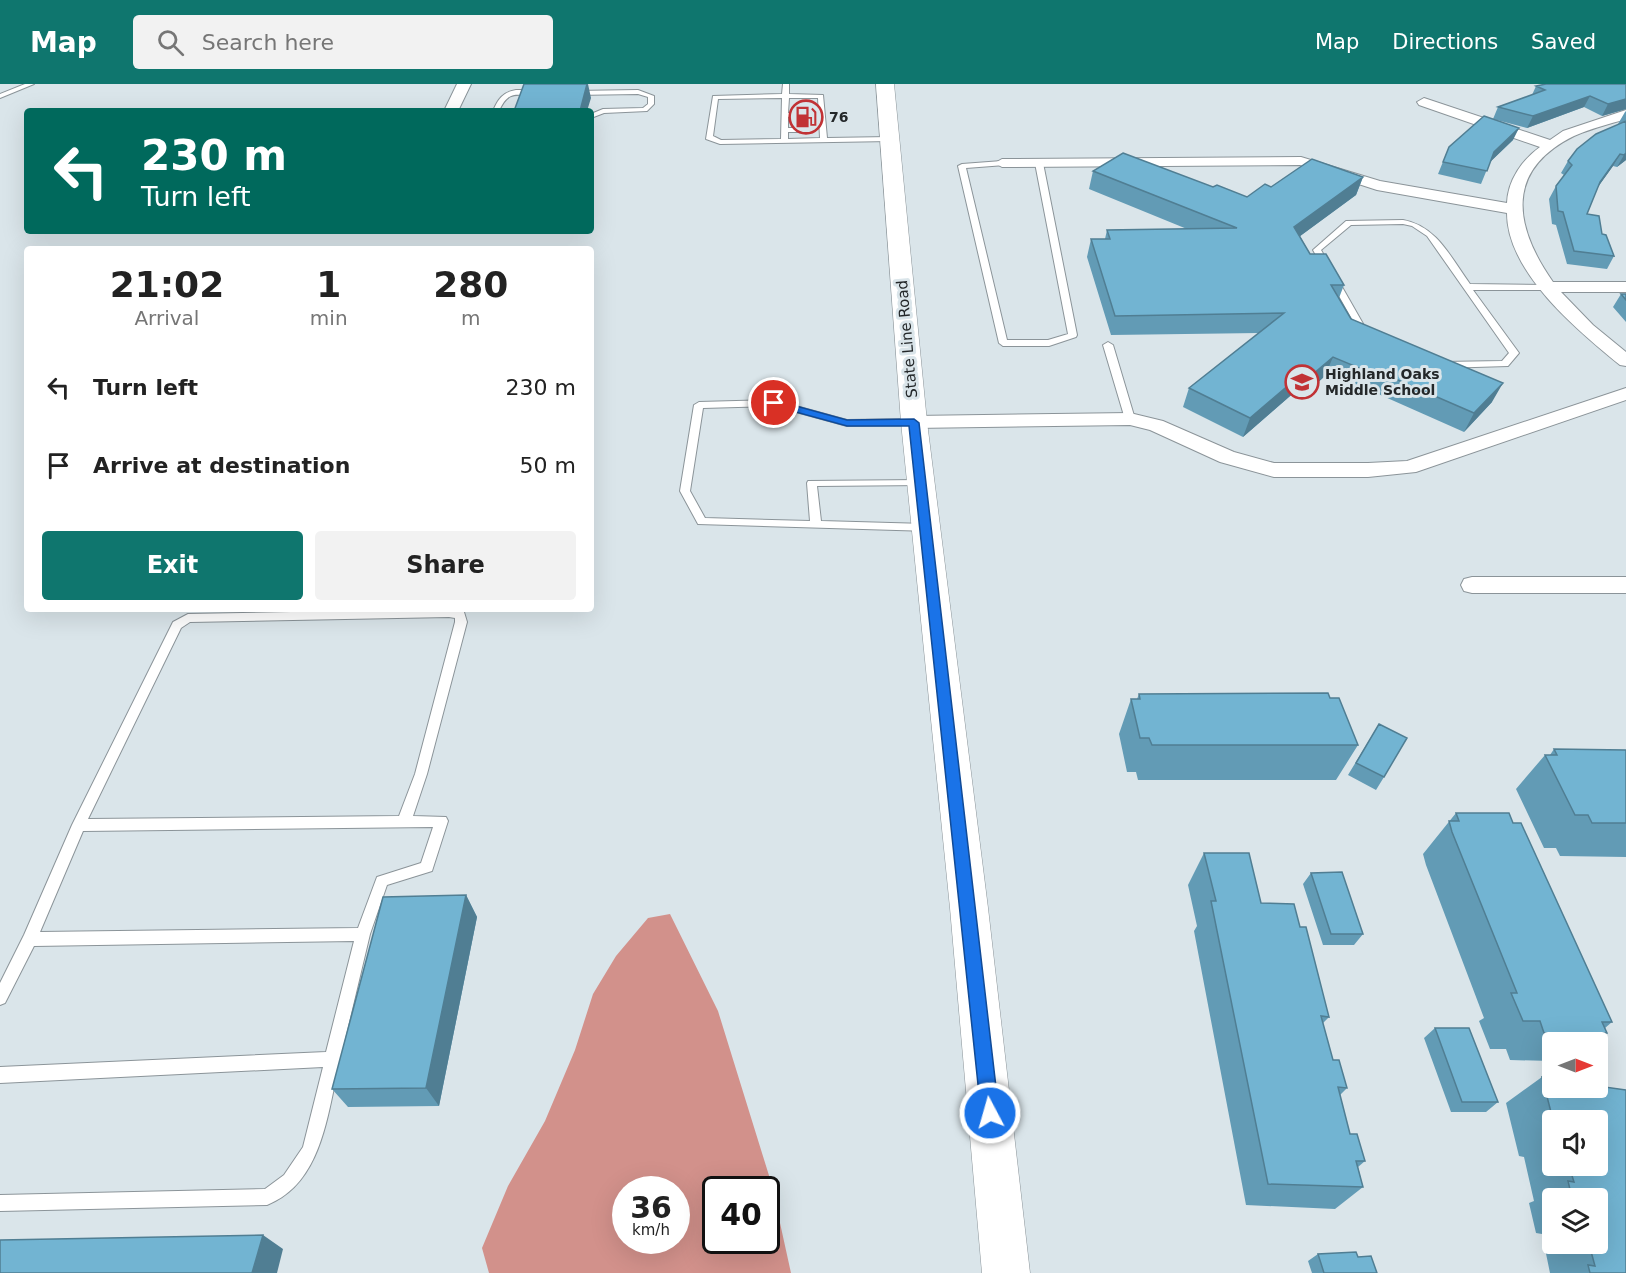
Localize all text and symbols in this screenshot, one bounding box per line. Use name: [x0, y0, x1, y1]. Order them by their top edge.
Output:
search box: [133, 15, 553, 69]
text: Map: [30, 26, 97, 59]
icon: search: [154, 26, 187, 59]
text: Search here: [202, 30, 334, 55]
text: Map: [1315, 30, 1359, 54]
text: Directions: [1392, 30, 1498, 54]
text: Saved: [1531, 30, 1596, 54]
fuel station icon: 76: [788, 99, 824, 135]
place label: 76: [829, 109, 848, 125]
text: 230 m: [141, 131, 287, 180]
icon: left: [42, 132, 120, 210]
text: Turn left: [141, 181, 251, 212]
text: 21:02: [110, 264, 224, 305]
text: 1: [316, 264, 341, 305]
text: 280: [433, 264, 508, 305]
street label: State Line Road: [893, 279, 921, 399]
text: Arrival: [134, 306, 199, 330]
text: min: [310, 306, 348, 330]
text: m: [461, 306, 481, 330]
school or university icon: Highland Oaks Middle School: [1284, 364, 1320, 400]
place label: Highland Oaks Middle School: [1325, 366, 1440, 398]
icon: left: [42, 371, 75, 404]
text: Turn left: [93, 375, 198, 400]
text: 230 m: [506, 375, 576, 400]
pin: [748, 377, 799, 428]
icon: arrive: [757, 386, 790, 419]
icon: arrive: [42, 449, 75, 482]
text: Arrive at destination: [93, 453, 350, 478]
text: 50 m: [520, 453, 576, 478]
button: Exit: [42, 531, 303, 600]
button: Share: [315, 531, 576, 600]
north arrow: [1542, 1032, 1608, 1098]
map controls: [1542, 1032, 1608, 1254]
position arrow: [958, 1081, 1022, 1145]
button: sound: [1542, 1110, 1608, 1176]
speed limit sign: 40: [702, 1176, 780, 1254]
button: layers: [1542, 1188, 1608, 1254]
text: 36: [630, 1190, 672, 1225]
text: km/h: [632, 1221, 670, 1239]

